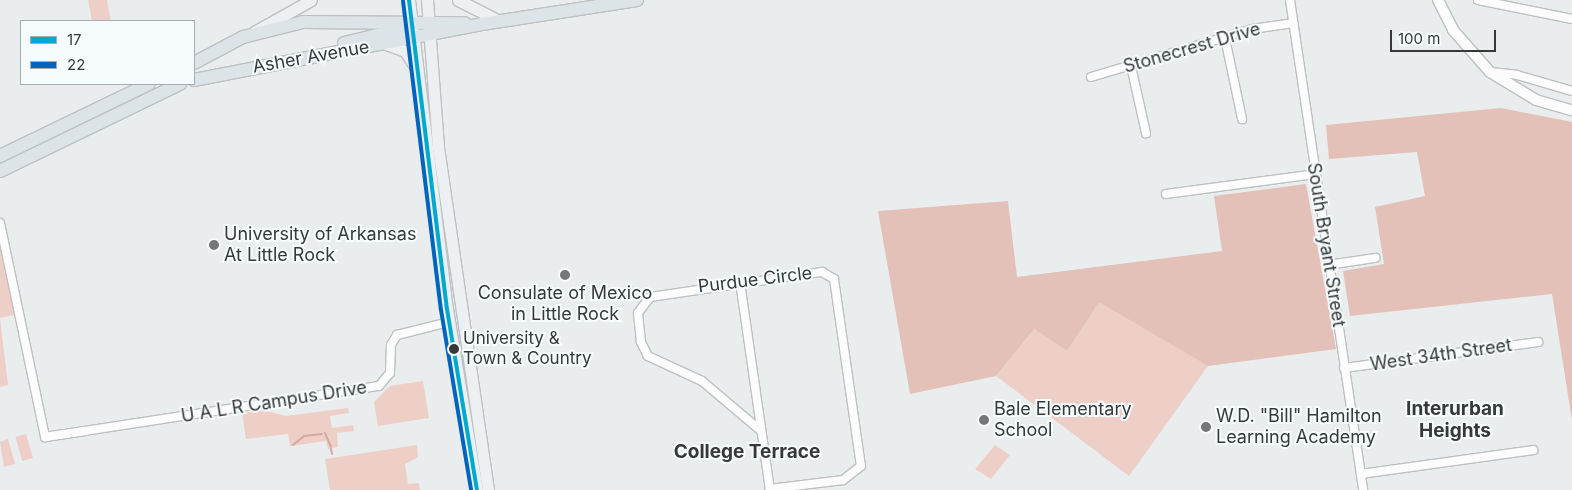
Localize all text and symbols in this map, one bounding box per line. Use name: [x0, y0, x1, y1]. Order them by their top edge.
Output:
street label: Stonecrest Drive: [1121, 18, 1263, 78]
legend: [20, 20, 195, 85]
scale bar: [1392, 20, 1498, 52]
text: 100 m: [1398, 29, 1440, 48]
text: 17: [67, 30, 82, 49]
street label: Asher Avenue: [251, 36, 371, 78]
text: 22: [67, 55, 85, 74]
street label: South Bryant Street: [1302, 161, 1350, 329]
place label: University of Arkansas At Little Rock: [224, 224, 416, 266]
marker: University of Arkansas At Little Rock: [208, 239, 220, 251]
street label: Purdue Circle: [697, 262, 813, 298]
marker: Consulate of Mexico in Little Rock: [559, 269, 571, 281]
place label: Consulate of Mexico in Little Rock: [478, 283, 652, 326]
place label: University & Town & Country: [463, 329, 591, 369]
street label: West 34th Street: [1369, 334, 1513, 376]
marker: University & Town & Country: [449, 344, 459, 354]
street label: U A L R Campus Drive: [180, 377, 368, 427]
district label: Interurban Heights: [1406, 398, 1504, 442]
place label: Bale Elementary School: [994, 399, 1132, 442]
place label: W.D. "Bill" Hamilton Learning Academy: [1216, 406, 1382, 448]
marker: Bale Elementary School: [978, 414, 990, 426]
marker: W.D. "Bill" Hamilton Learning Academy: [1200, 421, 1212, 433]
district label: College Terrace: [674, 441, 820, 463]

